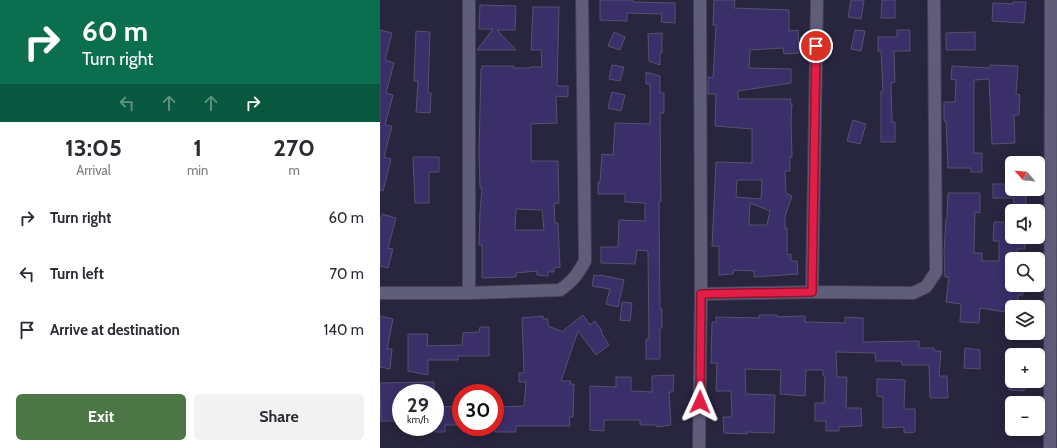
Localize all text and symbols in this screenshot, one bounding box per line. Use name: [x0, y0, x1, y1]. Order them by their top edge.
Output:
text: 60 m: [82, 14, 148, 48]
icon: right: [16, 16, 68, 68]
pin: [799, 29, 833, 63]
icon: arrive: [805, 35, 827, 57]
text: Turn right: [82, 48, 153, 70]
icon: left: [116, 92, 138, 114]
icon: ahead: [158, 92, 180, 114]
icon: ahead: [200, 92, 222, 114]
icon: right: [242, 92, 264, 114]
text: 13:05: [65, 133, 122, 162]
text: 1: [193, 133, 202, 162]
text: 270: [273, 133, 315, 162]
north arrow: [1005, 156, 1045, 196]
map controls: [1005, 156, 1045, 436]
text: Arrival: [76, 162, 111, 178]
text: min: [187, 162, 208, 178]
text: m: [288, 162, 300, 178]
button: sound: [1005, 204, 1045, 244]
icon: right: [16, 207, 38, 229]
text: Turn right: [50, 209, 111, 227]
text: 60 m: [328, 209, 364, 227]
button: search: [1005, 252, 1045, 292]
icon: left: [16, 263, 38, 285]
text: Turn left: [50, 265, 104, 283]
text: 70 m: [330, 265, 364, 283]
button: layers: [1005, 300, 1045, 340]
icon: arrive: [16, 319, 38, 341]
text: Arrive at destination: [50, 321, 180, 339]
text: 140 m: [323, 321, 364, 339]
button: +: [1005, 348, 1045, 388]
position arrow: [679, 381, 721, 423]
speed limit sign: 30: [452, 384, 504, 436]
text: 29: [407, 393, 429, 417]
button: Exit: [16, 394, 186, 440]
button: Share: [194, 394, 364, 440]
button: −: [1005, 396, 1045, 436]
text: km/h: [407, 413, 429, 426]

